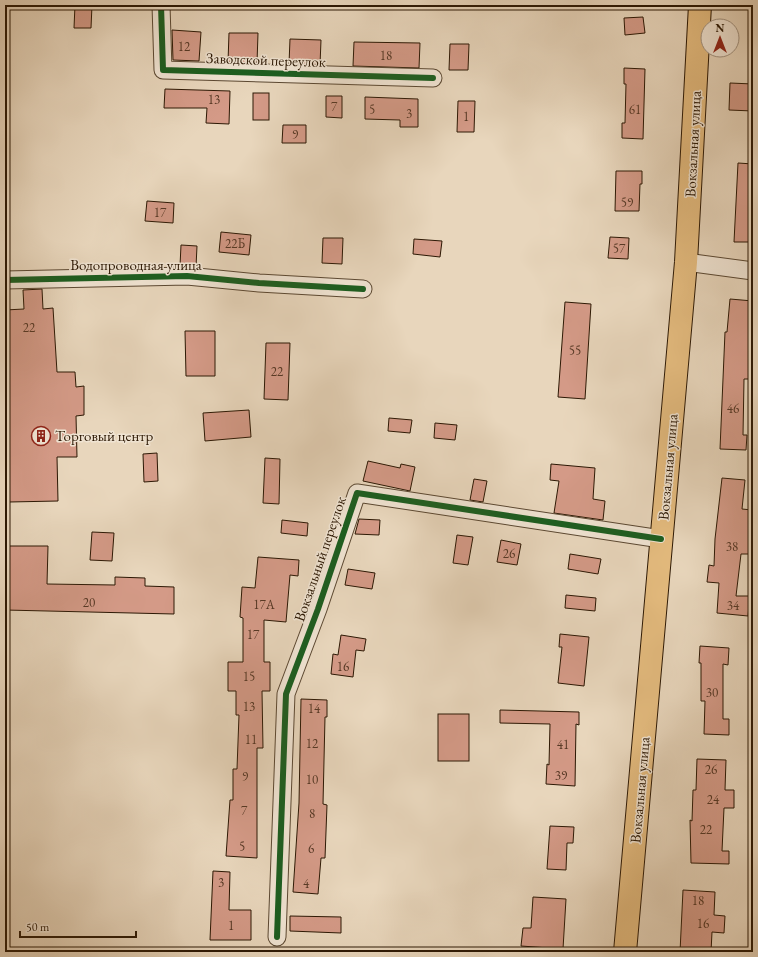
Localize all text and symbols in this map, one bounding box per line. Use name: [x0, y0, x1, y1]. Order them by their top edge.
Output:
north arrow: [700, 18, 740, 58]
text: N: [716, 21, 725, 35]
house number: 12: [178, 38, 191, 55]
house number: 18: [380, 47, 392, 64]
street label: Заводской переулок: [206, 48, 326, 71]
street label: Вокзальная улица: [680, 90, 705, 198]
house number: 13: [208, 91, 220, 108]
house number: 7: [331, 98, 338, 115]
house number: 5: [369, 101, 375, 118]
house number: 61: [629, 101, 641, 118]
house number: 3: [406, 105, 412, 122]
house number: 1: [463, 108, 469, 125]
house number: 9: [292, 126, 299, 143]
house number: 59: [621, 194, 634, 211]
house number: 17: [154, 204, 167, 221]
house number: 22Б: [225, 235, 245, 252]
house number: 57: [613, 240, 626, 257]
street label: Водопроводная улица: [70, 255, 202, 274]
house number: 22: [23, 319, 36, 336]
house number: 55: [569, 342, 581, 359]
house number: 22: [271, 363, 284, 380]
house number: 46: [727, 400, 739, 417]
street label: Вокзальная улица: [653, 413, 682, 521]
building icon: Торговый центр: [30, 425, 52, 447]
place label: Торговый центр: [55, 426, 153, 445]
street label: Вокзальный переулок: [289, 494, 350, 624]
house number: 38: [726, 538, 738, 555]
house number: 26: [503, 545, 515, 562]
house number: 20: [83, 594, 95, 611]
house number: 17А: [253, 596, 276, 613]
house number: 34: [727, 597, 740, 614]
house number: 17: [247, 626, 260, 643]
house number: 16: [337, 658, 349, 675]
house number: 15: [243, 668, 255, 685]
house number: 30: [706, 684, 718, 701]
house number: 13: [243, 698, 255, 715]
house number: 14: [308, 700, 321, 717]
house number: 11: [245, 731, 257, 748]
house number: 12: [306, 735, 319, 752]
house number: 41: [557, 736, 569, 753]
street label: Вокзальная улица: [625, 736, 654, 844]
house number: 26: [705, 761, 717, 778]
house number: 39: [555, 767, 568, 784]
house number: 9: [242, 768, 249, 785]
house number: 10: [306, 771, 318, 788]
house number: 24: [707, 791, 720, 808]
house number: 7: [241, 802, 248, 819]
house number: 8: [309, 805, 315, 822]
house number: 22: [700, 821, 713, 838]
house number: 5: [239, 838, 245, 855]
house number: 6: [308, 840, 314, 857]
house number: 3: [218, 874, 224, 891]
house number: 4: [303, 875, 310, 892]
house number: 18: [692, 892, 704, 909]
scale bar: [20, 913, 136, 939]
house number: 16: [697, 915, 709, 932]
house number: 1: [228, 917, 234, 934]
text: 50 m: [26, 919, 50, 935]

